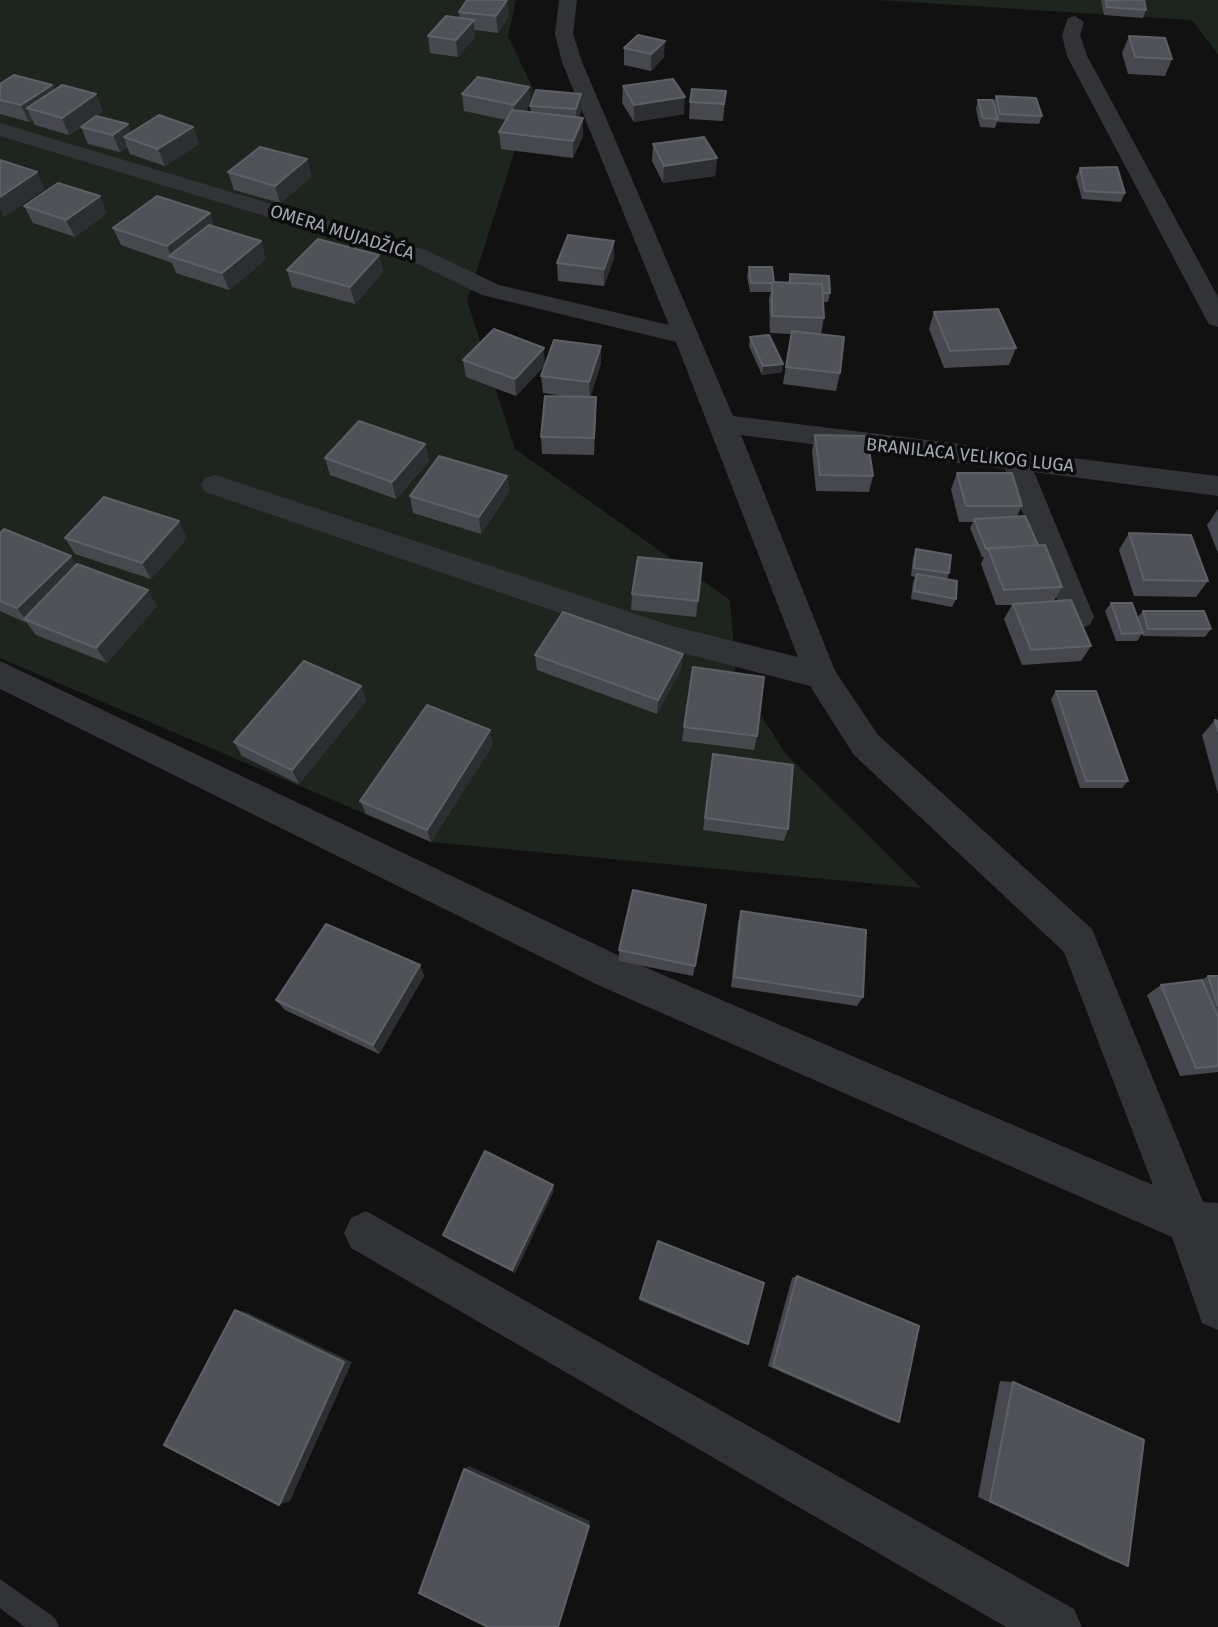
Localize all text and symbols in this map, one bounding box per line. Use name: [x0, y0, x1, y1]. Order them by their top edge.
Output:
street label: OMERA MUJADŽIĆA: [267, 201, 417, 265]
street label: BRANILACA VELIKOG LUGA: [865, 434, 1075, 478]

